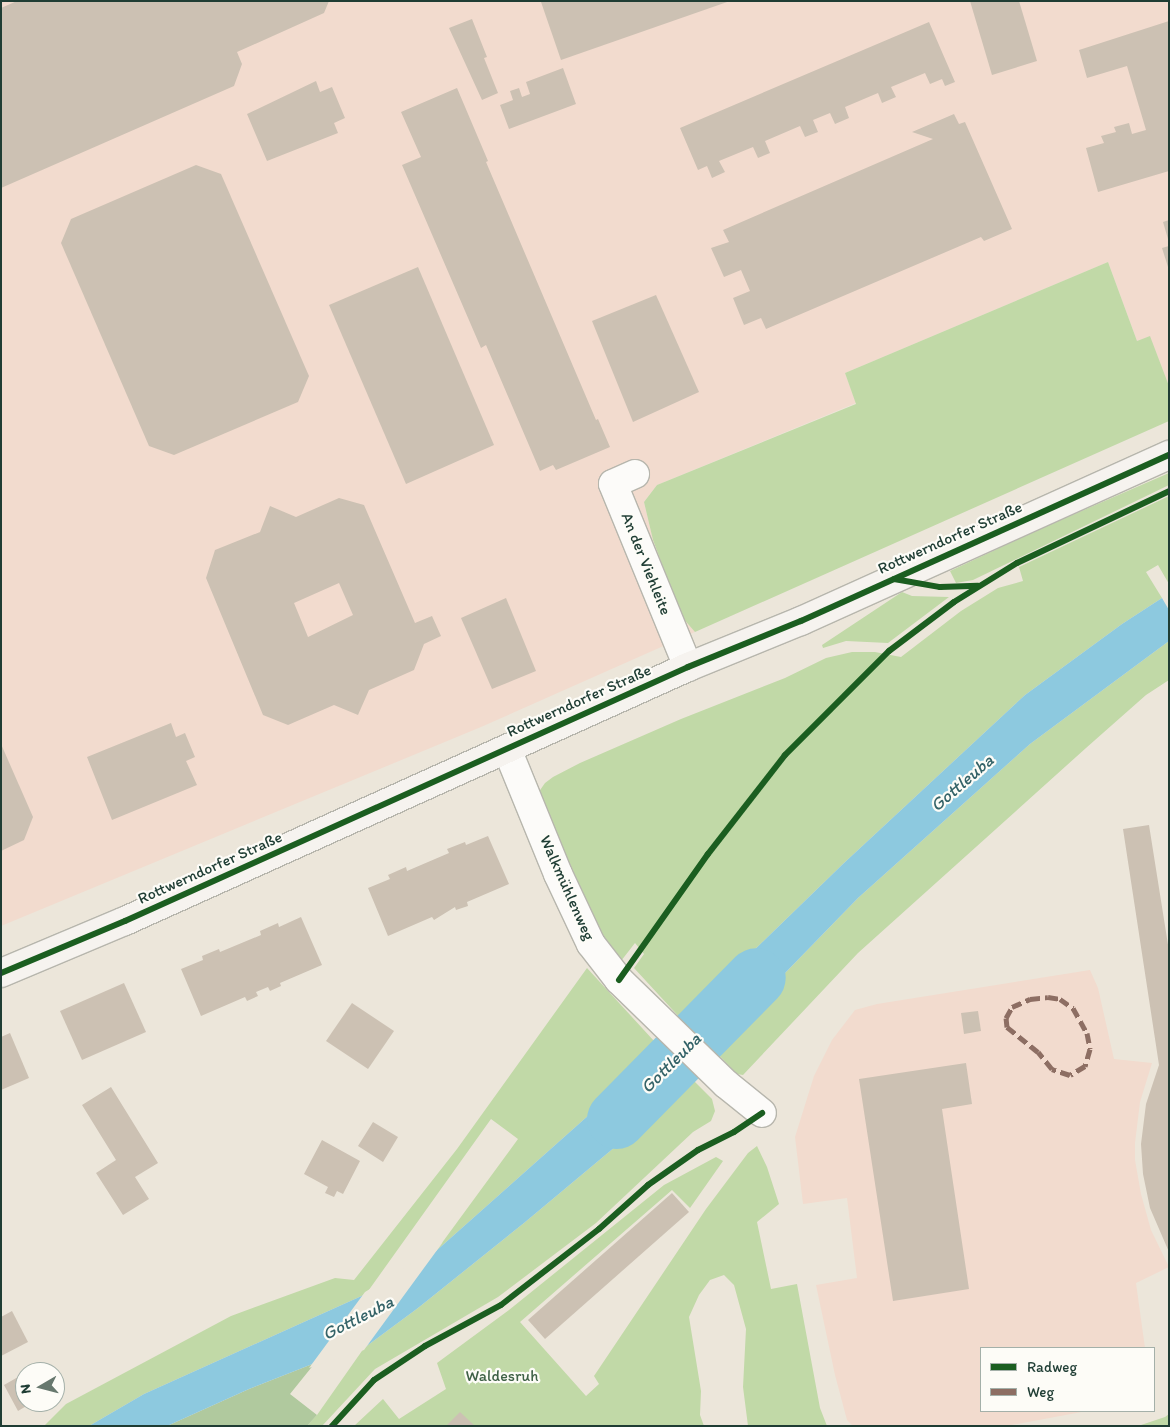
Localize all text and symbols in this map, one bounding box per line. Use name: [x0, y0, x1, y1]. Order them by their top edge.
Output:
street label: Rottwerndorfer Straße: [875, 497, 1025, 579]
street label: An der Viehleite: [617, 510, 675, 618]
street label: Rottwerndorfer Straße: [504, 660, 654, 742]
water label: Gottleuba: [926, 750, 998, 816]
street label: Rottwerndorfer Straße: [135, 827, 285, 909]
street label: Walkmühlenweg: [535, 833, 599, 943]
water label: Gottleuba: [636, 1028, 706, 1098]
water label: Gottleuba: [319, 1291, 397, 1345]
legend: [980, 1347, 1155, 1412]
text: Radweg: [1027, 1358, 1077, 1376]
north arrow: [15, 1362, 65, 1412]
park label: Waldesruh: [466, 1366, 538, 1386]
text: N: [17, 1383, 35, 1395]
text: Weg: [1027, 1383, 1054, 1401]

